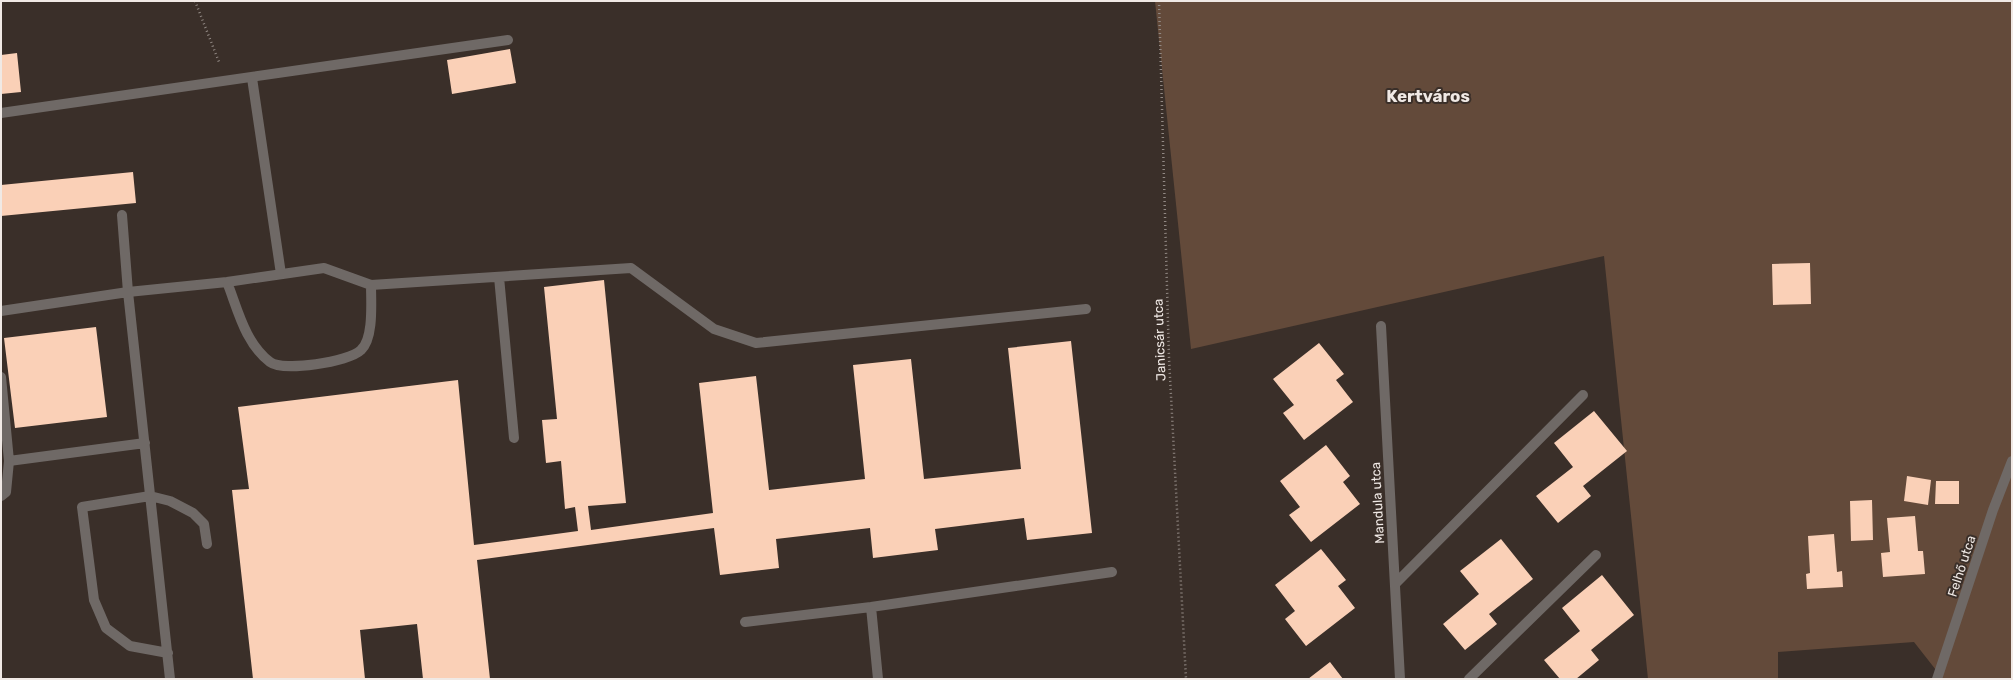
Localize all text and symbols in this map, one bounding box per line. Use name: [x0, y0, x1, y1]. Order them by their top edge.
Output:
district label: Kertváros: [1386, 86, 1470, 106]
street label: Janicsár utca: [1151, 299, 1168, 381]
street label: Mandula utca: [1368, 462, 1387, 544]
street label: Felhő utca: [1944, 534, 1978, 599]

